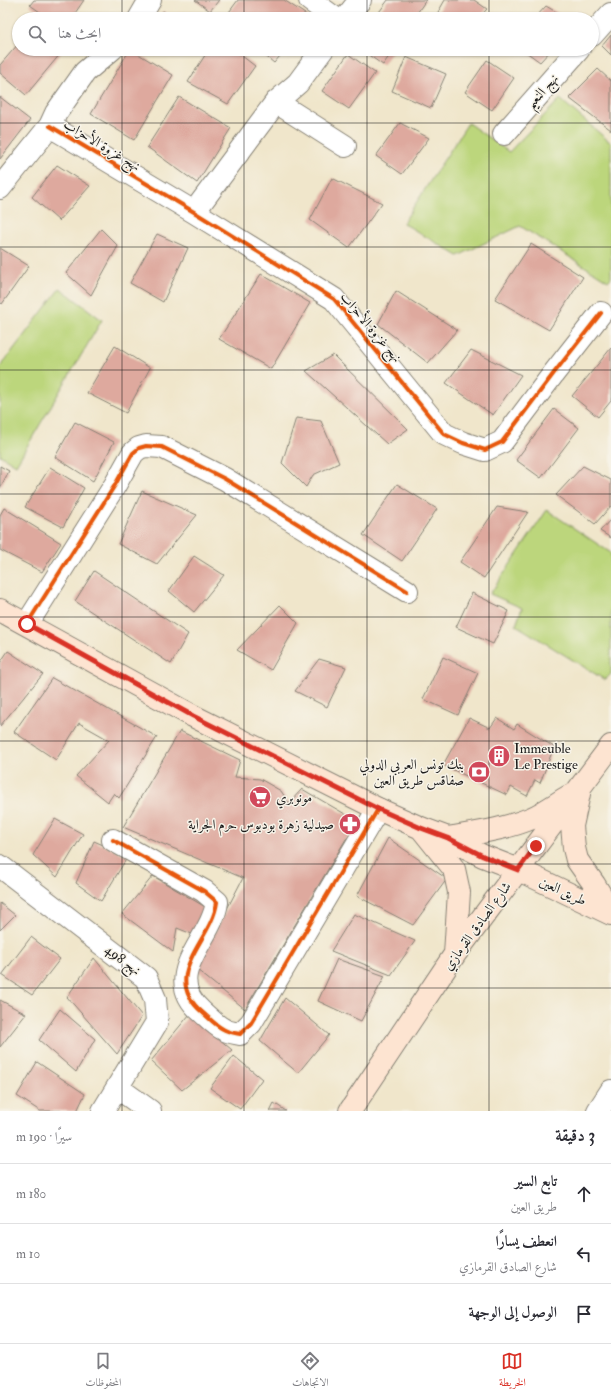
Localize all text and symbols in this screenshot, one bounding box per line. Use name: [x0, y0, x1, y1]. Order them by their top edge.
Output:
search box: [12, 12, 599, 56]
icon: search: [26, 23, 48, 45]
text: ابحث هنا: [58, 24, 101, 43]
street label: نهج النعيم: [522, 70, 566, 115]
street label: نهج غزوة الأحزاب: [58, 114, 145, 178]
street label: نهج غزوة الأحزاب: [334, 287, 407, 368]
route start: [18, 615, 36, 633]
place label: Immeuble Le Prestige: [514, 740, 578, 773]
building icon: Immeuble Le Prestige: [486, 743, 512, 769]
place label: بنك تونس العربي الدولي صفاقس طريق العين: [359, 756, 464, 790]
bank icon: بنك تونس العربي الدولي صفاقس طريق العين: [466, 759, 492, 785]
supermarket icon: مونوبري: [247, 784, 273, 810]
place label: مونوبري: [276, 789, 312, 809]
pharmacy icon: صيدلية زهرة بودبوس حرم الجراية: [337, 811, 363, 837]
place label: صيدلية زهرة بودبوس حرم الجراية: [188, 816, 334, 837]
route end: [527, 837, 545, 855]
street label: طريق العين: [537, 873, 589, 909]
street label: شارع الصادق القرمازي: [439, 878, 517, 975]
street label: نهج 498: [99, 941, 144, 982]
text: 3 دقيقة: [555, 1125, 595, 1146]
text: سيرًا · 190 m: [16, 1129, 72, 1145]
text: تابع السير: [515, 1172, 557, 1191]
icon: ahead: [573, 1183, 595, 1205]
text: 180 m: [16, 1186, 46, 1202]
text: طريق العين: [511, 1199, 557, 1215]
text: انعطف يسارًا: [496, 1232, 557, 1251]
icon: left: [573, 1243, 595, 1265]
text: 10 m: [16, 1246, 40, 1262]
text: شارع الصادق القرمازي: [459, 1259, 557, 1275]
text: الوصول إلى الوجهة: [469, 1303, 557, 1322]
icon: arrive: [573, 1303, 595, 1325]
tab: المحفوظات: [85, 1350, 121, 1393]
tab: الاتجاهات: [292, 1350, 329, 1393]
tab: الخريطة: [499, 1350, 526, 1393]

